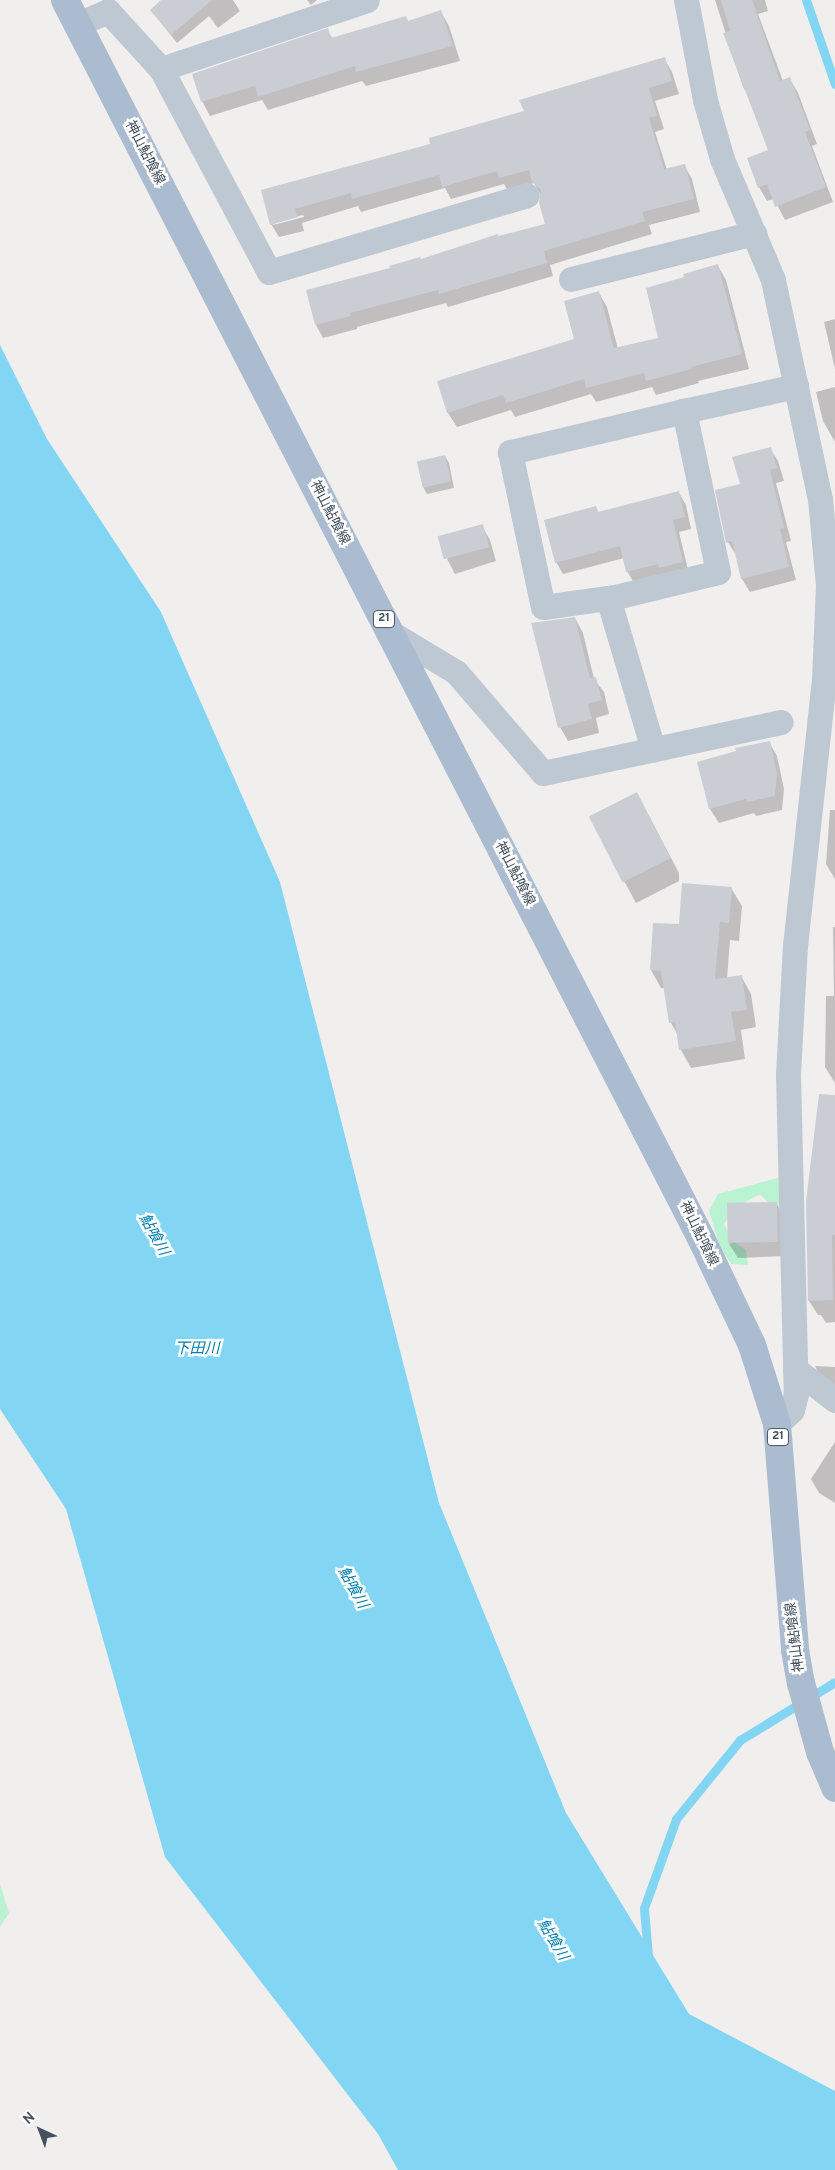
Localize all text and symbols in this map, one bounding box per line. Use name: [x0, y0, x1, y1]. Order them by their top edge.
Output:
street label: 神山鮎喰線: [121, 118, 167, 188]
street label: 神山鮎喰線: [306, 478, 352, 548]
road number: 21: [373, 610, 395, 628]
street label: 神山鮎喰線: [491, 839, 537, 909]
street label: 神山鮎喰線: [675, 1199, 721, 1269]
water label: 鮎喰川: [134, 1211, 172, 1259]
water label: 下田川: [175, 1341, 219, 1359]
road number: 21: [767, 1428, 789, 1446]
water label: 鮎喰川: [333, 1564, 371, 1612]
street label: 神山鮎喰線: [783, 1601, 809, 1673]
water label: 鮎喰川: [533, 1916, 571, 1964]
north arrow: [15, 2105, 65, 2155]
text: N: [20, 2109, 39, 2128]

